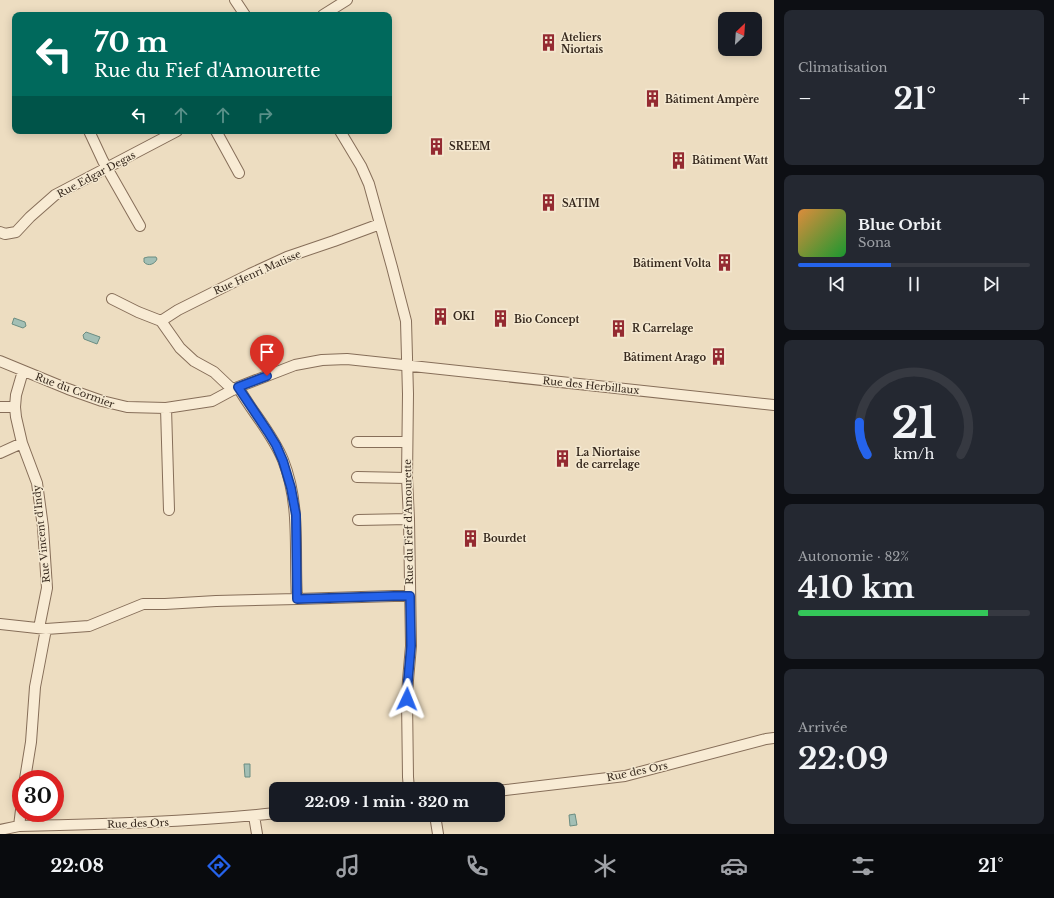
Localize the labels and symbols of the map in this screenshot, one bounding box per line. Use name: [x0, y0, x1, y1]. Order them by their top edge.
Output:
north arrow: [718, 12, 762, 56]
place label: Ateliers Niortais: [560, 31, 604, 56]
building icon: Ateliers Niortais: [538, 33, 558, 53]
building icon: Bâtiment Ampère: [642, 89, 662, 109]
place label: Bâtiment Ampère: [665, 93, 759, 106]
building icon: SREEM: [426, 136, 446, 156]
place label: SREEM: [449, 140, 491, 153]
street label: Rue Edgar Degas: [55, 148, 138, 201]
building icon: Bâtiment Watt: [669, 150, 689, 170]
place label: Bâtiment Watt: [692, 154, 768, 167]
building icon: SATIM: [539, 193, 559, 213]
place label: SATIM: [562, 197, 600, 210]
street label: Rue Henri Matisse: [211, 247, 303, 298]
building icon: Bâtiment Volta: [714, 253, 734, 273]
place label: Bâtiment Volta: [633, 257, 711, 270]
building icon: OKI: [430, 306, 450, 326]
building icon: Bio Concept: [491, 309, 511, 329]
place label: OKI: [453, 310, 475, 323]
place label: Bio Concept: [514, 313, 579, 326]
building icon: R Carrelage: [609, 318, 629, 338]
place label: R Carrelage: [632, 322, 693, 335]
pin: [250, 335, 284, 376]
building icon: Bâtiment Arago: [709, 347, 729, 367]
place label: Bâtiment Arago: [623, 351, 706, 364]
street label: Rue du Cormier: [33, 370, 116, 411]
street label: Rue des Herbillaux: [542, 374, 640, 397]
place label: La Niortaise de carrelage: [576, 446, 640, 471]
building icon: La Niortaise de carrelage: [553, 448, 573, 468]
street label: Rue du Fief d'Amourette: [401, 459, 416, 585]
street label: Rue Vincent d'Indy: [30, 484, 53, 584]
building icon: Bourdet: [460, 528, 480, 548]
place label: Bourdet: [483, 532, 526, 545]
position arrow: [386, 678, 428, 720]
street label: Rue des Ors: [606, 759, 669, 784]
speed limit sign: 30: [12, 770, 64, 822]
street label: Rue des Ors: [107, 816, 170, 831]

